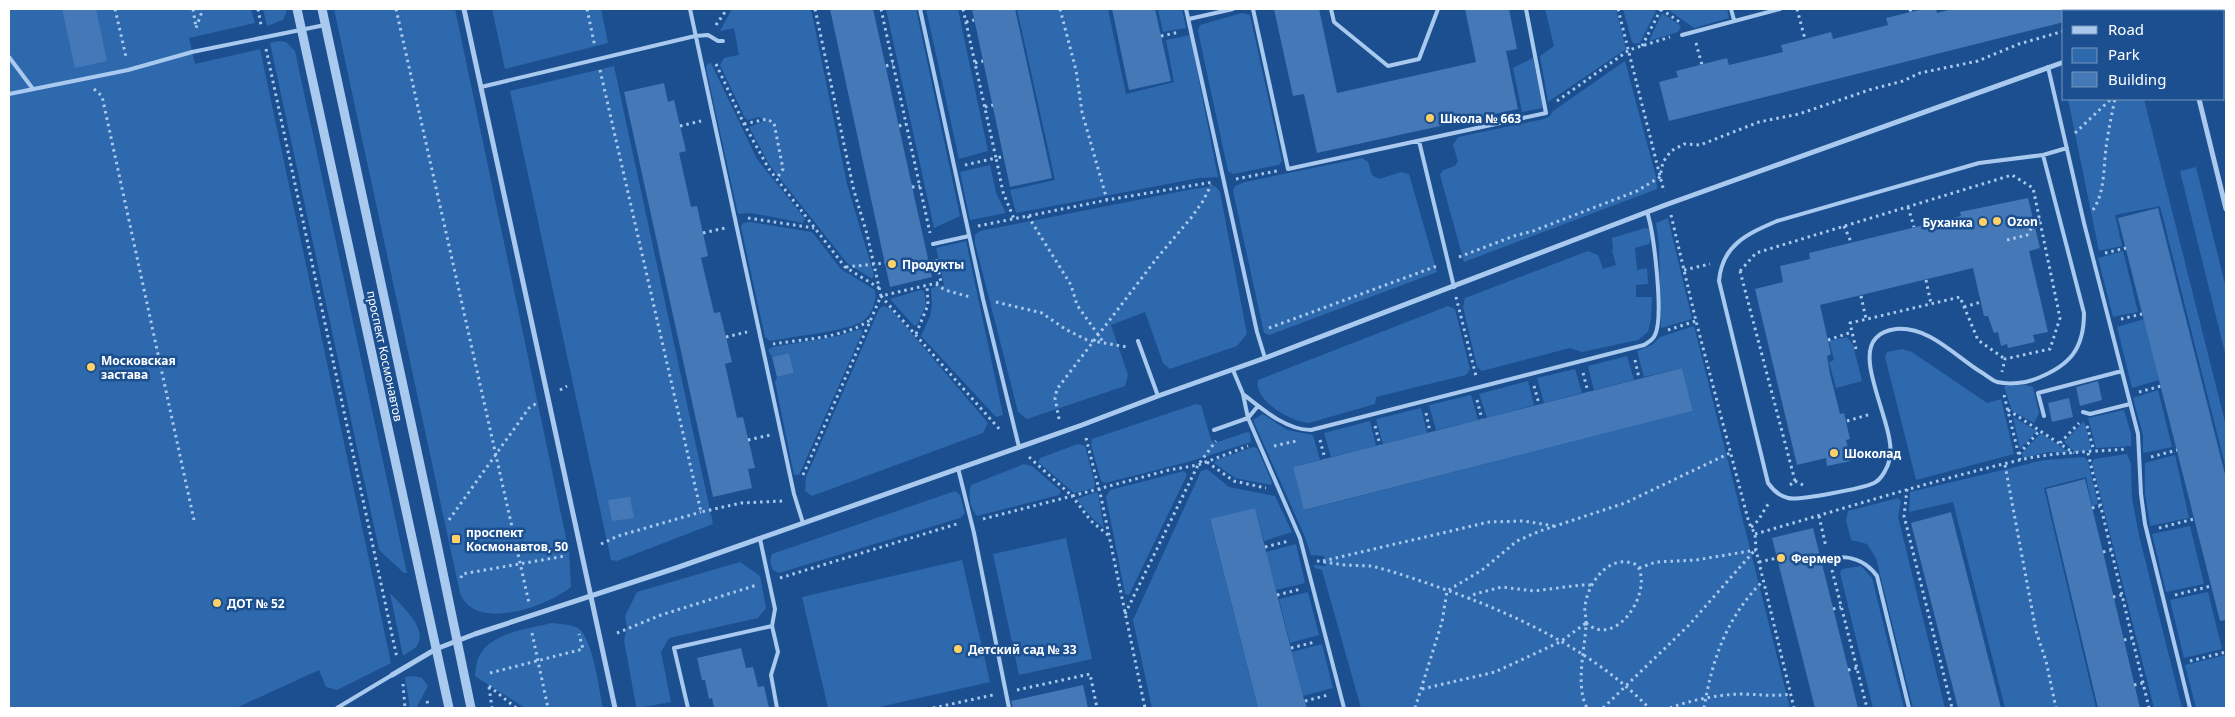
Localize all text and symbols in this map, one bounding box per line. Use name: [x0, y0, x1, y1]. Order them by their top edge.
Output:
legend: [2062, 10, 2225, 100]
text: Road: [2108, 19, 2144, 39]
text: Park: [2108, 44, 2140, 64]
text: Building: [2108, 69, 2166, 89]
place label: Школа № 663: [1440, 110, 1521, 127]
marker: Школа № 663: [1424, 112, 1436, 124]
place label: Ozon: [2007, 213, 2038, 230]
place label: Буханка: [1922, 214, 1973, 231]
marker: Ozon: [1991, 215, 2003, 227]
marker: Буханка: [1977, 216, 1989, 228]
place label: Продукты: [902, 256, 964, 273]
marker: Продукты: [886, 258, 898, 270]
street label: проспект Космонавтов: [363, 289, 407, 423]
place label: Московская застава: [101, 352, 176, 383]
marker: Московская застава: [85, 361, 97, 373]
place label: Шоколад: [1844, 445, 1901, 462]
marker: Шоколад: [1828, 447, 1840, 459]
place label: проспект Космонавтов, 50: [466, 524, 568, 555]
marker: проспект Космонавтов, 50: [450, 533, 462, 545]
place label: Фермер: [1791, 550, 1842, 567]
marker: Фермер: [1775, 552, 1787, 564]
place label: ДОТ № 52: [227, 595, 285, 612]
marker: ДОТ № 52: [211, 597, 223, 609]
place label: Детский сад № 33: [968, 641, 1077, 658]
marker: Детский сад № 33: [952, 643, 964, 655]

